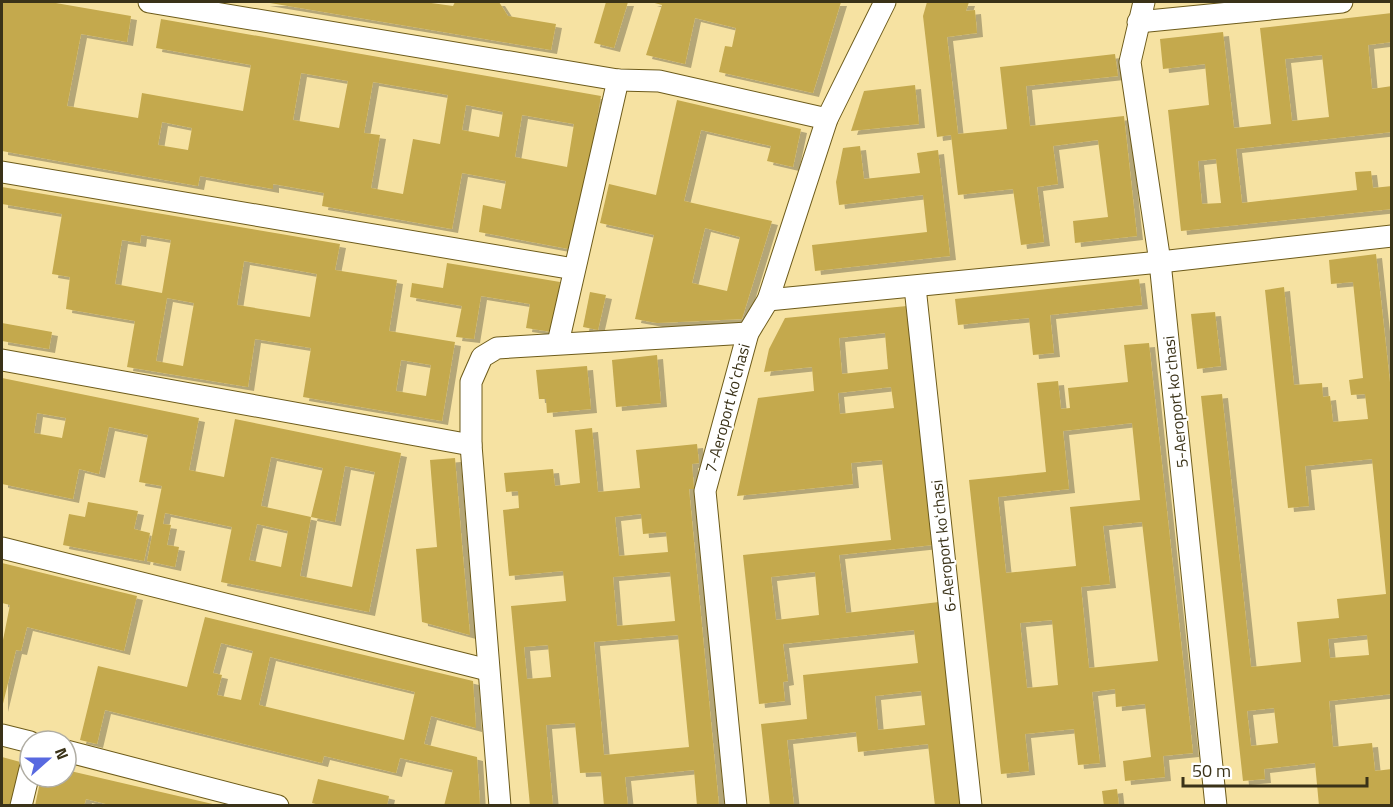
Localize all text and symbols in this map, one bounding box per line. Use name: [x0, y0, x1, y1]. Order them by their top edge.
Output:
street label: 5-Aeroport koʻchasi: [1156, 335, 1194, 469]
street label: 7-Aeroport koʻchasi: [698, 341, 756, 475]
street label: 6-Aeroport koʻchasi: [924, 479, 962, 613]
north arrow: [18, 729, 78, 789]
text: N: [49, 744, 75, 763]
scale bar: [1183, 750, 1368, 788]
text: 50 m: [1192, 757, 1231, 784]

